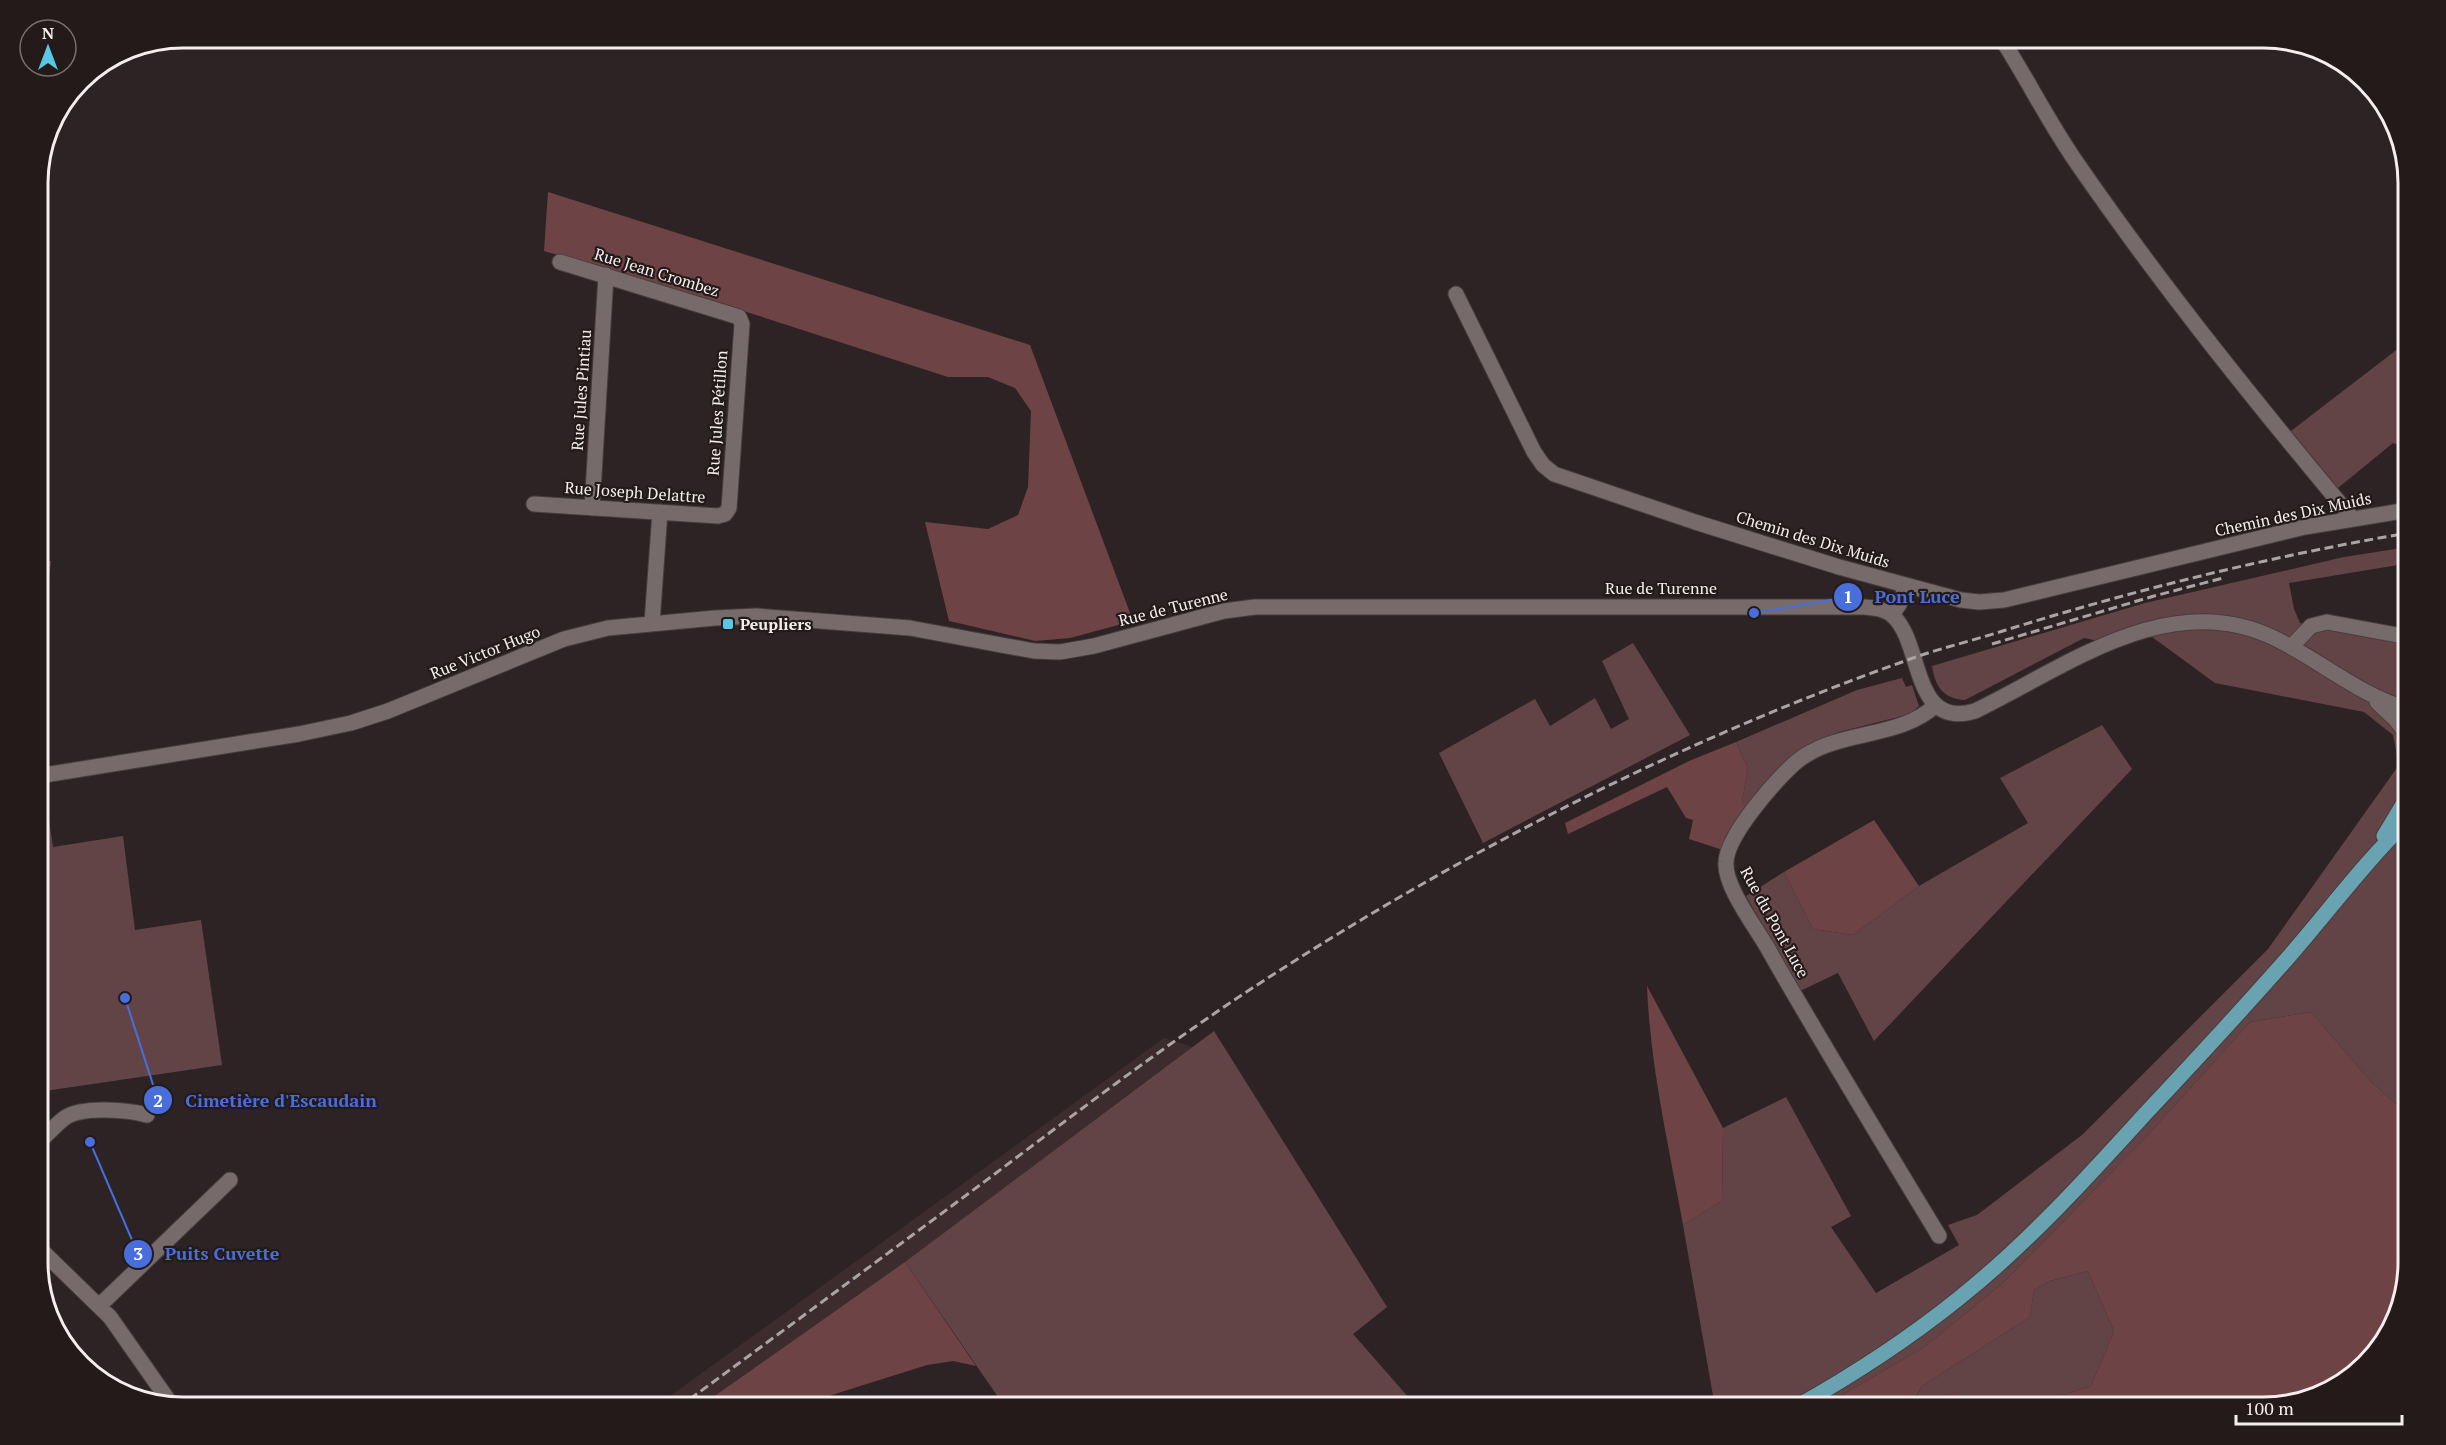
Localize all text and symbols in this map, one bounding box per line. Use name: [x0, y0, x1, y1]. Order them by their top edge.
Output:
north arrow: [18, 18, 78, 78]
text: N: [42, 22, 54, 44]
street label: Rue Jean Crombez: [592, 243, 722, 301]
street label: Rue Jules Pintiau: [566, 329, 596, 451]
street label: Rue Jules Pétillon: [702, 349, 732, 476]
street label: Rue Joseph Delattre: [564, 476, 706, 508]
street label: Chemin des Dix Muids: [2213, 487, 2373, 541]
street label: Chemin des Dix Muids: [1734, 505, 1893, 573]
street label: Rue de Turenne: [1605, 577, 1717, 599]
callout: Pont Luce: [1833, 579, 1972, 615]
street label: Rue de Turenne: [1116, 583, 1230, 631]
text: 1: [1843, 584, 1853, 608]
text: Pont Luce: [1874, 584, 1960, 608]
place label: Peupliers: [740, 613, 811, 635]
marker: Peupliers: [721, 617, 735, 631]
street label: Rue Victor Hugo: [427, 620, 543, 684]
street label: Rue du Pont Luce: [1735, 863, 1815, 981]
callout: Cimetière d'Escaudain: [143, 1082, 389, 1118]
text: 2: [153, 1088, 163, 1112]
text: Cimetière d'Escaudain: [185, 1088, 377, 1112]
callout: Puits Cuvette: [123, 1236, 291, 1272]
text: 3: [133, 1241, 143, 1265]
text: Puits Cuvette: [165, 1241, 280, 1265]
scale bar: [2236, 1388, 2402, 1426]
text: 100 m: [2245, 1396, 2294, 1420]

